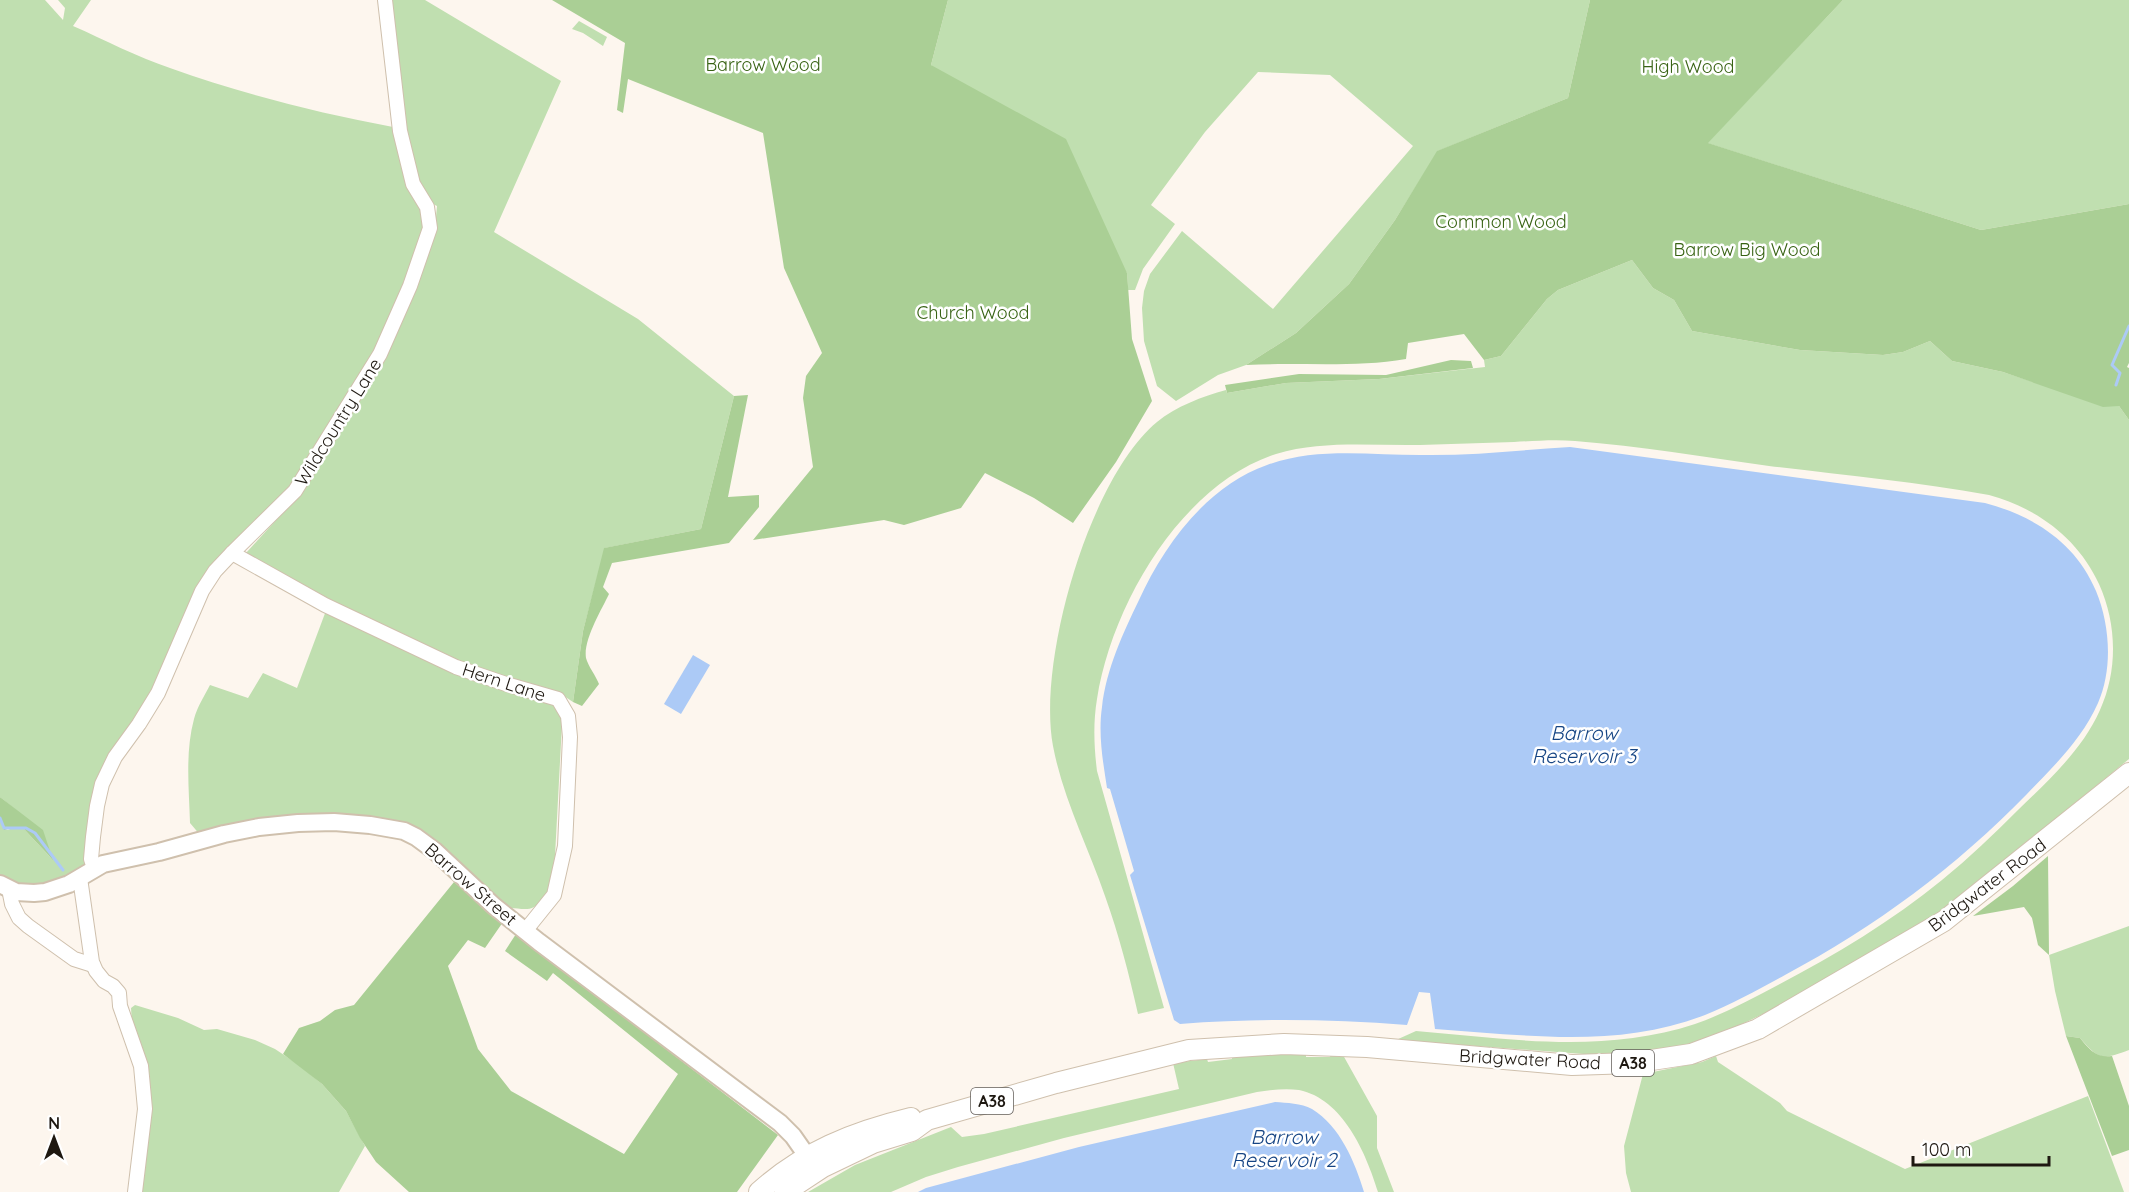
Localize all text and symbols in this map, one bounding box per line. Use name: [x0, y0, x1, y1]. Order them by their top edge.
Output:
park label: Barrow Wood: [705, 53, 821, 76]
park label: High Wood: [1642, 55, 1734, 78]
park label: Common Wood: [1435, 210, 1567, 233]
park label: Barrow Big Wood: [1674, 238, 1820, 261]
park label: Church Wood: [917, 301, 1030, 324]
street label: Wildcountry Lane: [290, 354, 386, 490]
street label: Hern Lane: [459, 658, 549, 706]
water label: Barrow Reservoir 3: [1532, 720, 1639, 768]
street label: Bridgwater Road: [1923, 833, 2051, 937]
street label: Barrow Street: [420, 838, 522, 930]
street label: Bridgwater Road: [1459, 1044, 1601, 1074]
road number: A38: [1612, 1050, 1654, 1076]
road number: A38: [971, 1088, 1013, 1114]
north arrow: [24, 1108, 84, 1168]
text: N: [48, 1113, 60, 1133]
water label: Barrow Reservoir 2: [1231, 1124, 1338, 1172]
scale bar: [1913, 1129, 2050, 1167]
text: 100 m: [1922, 1138, 1971, 1161]

